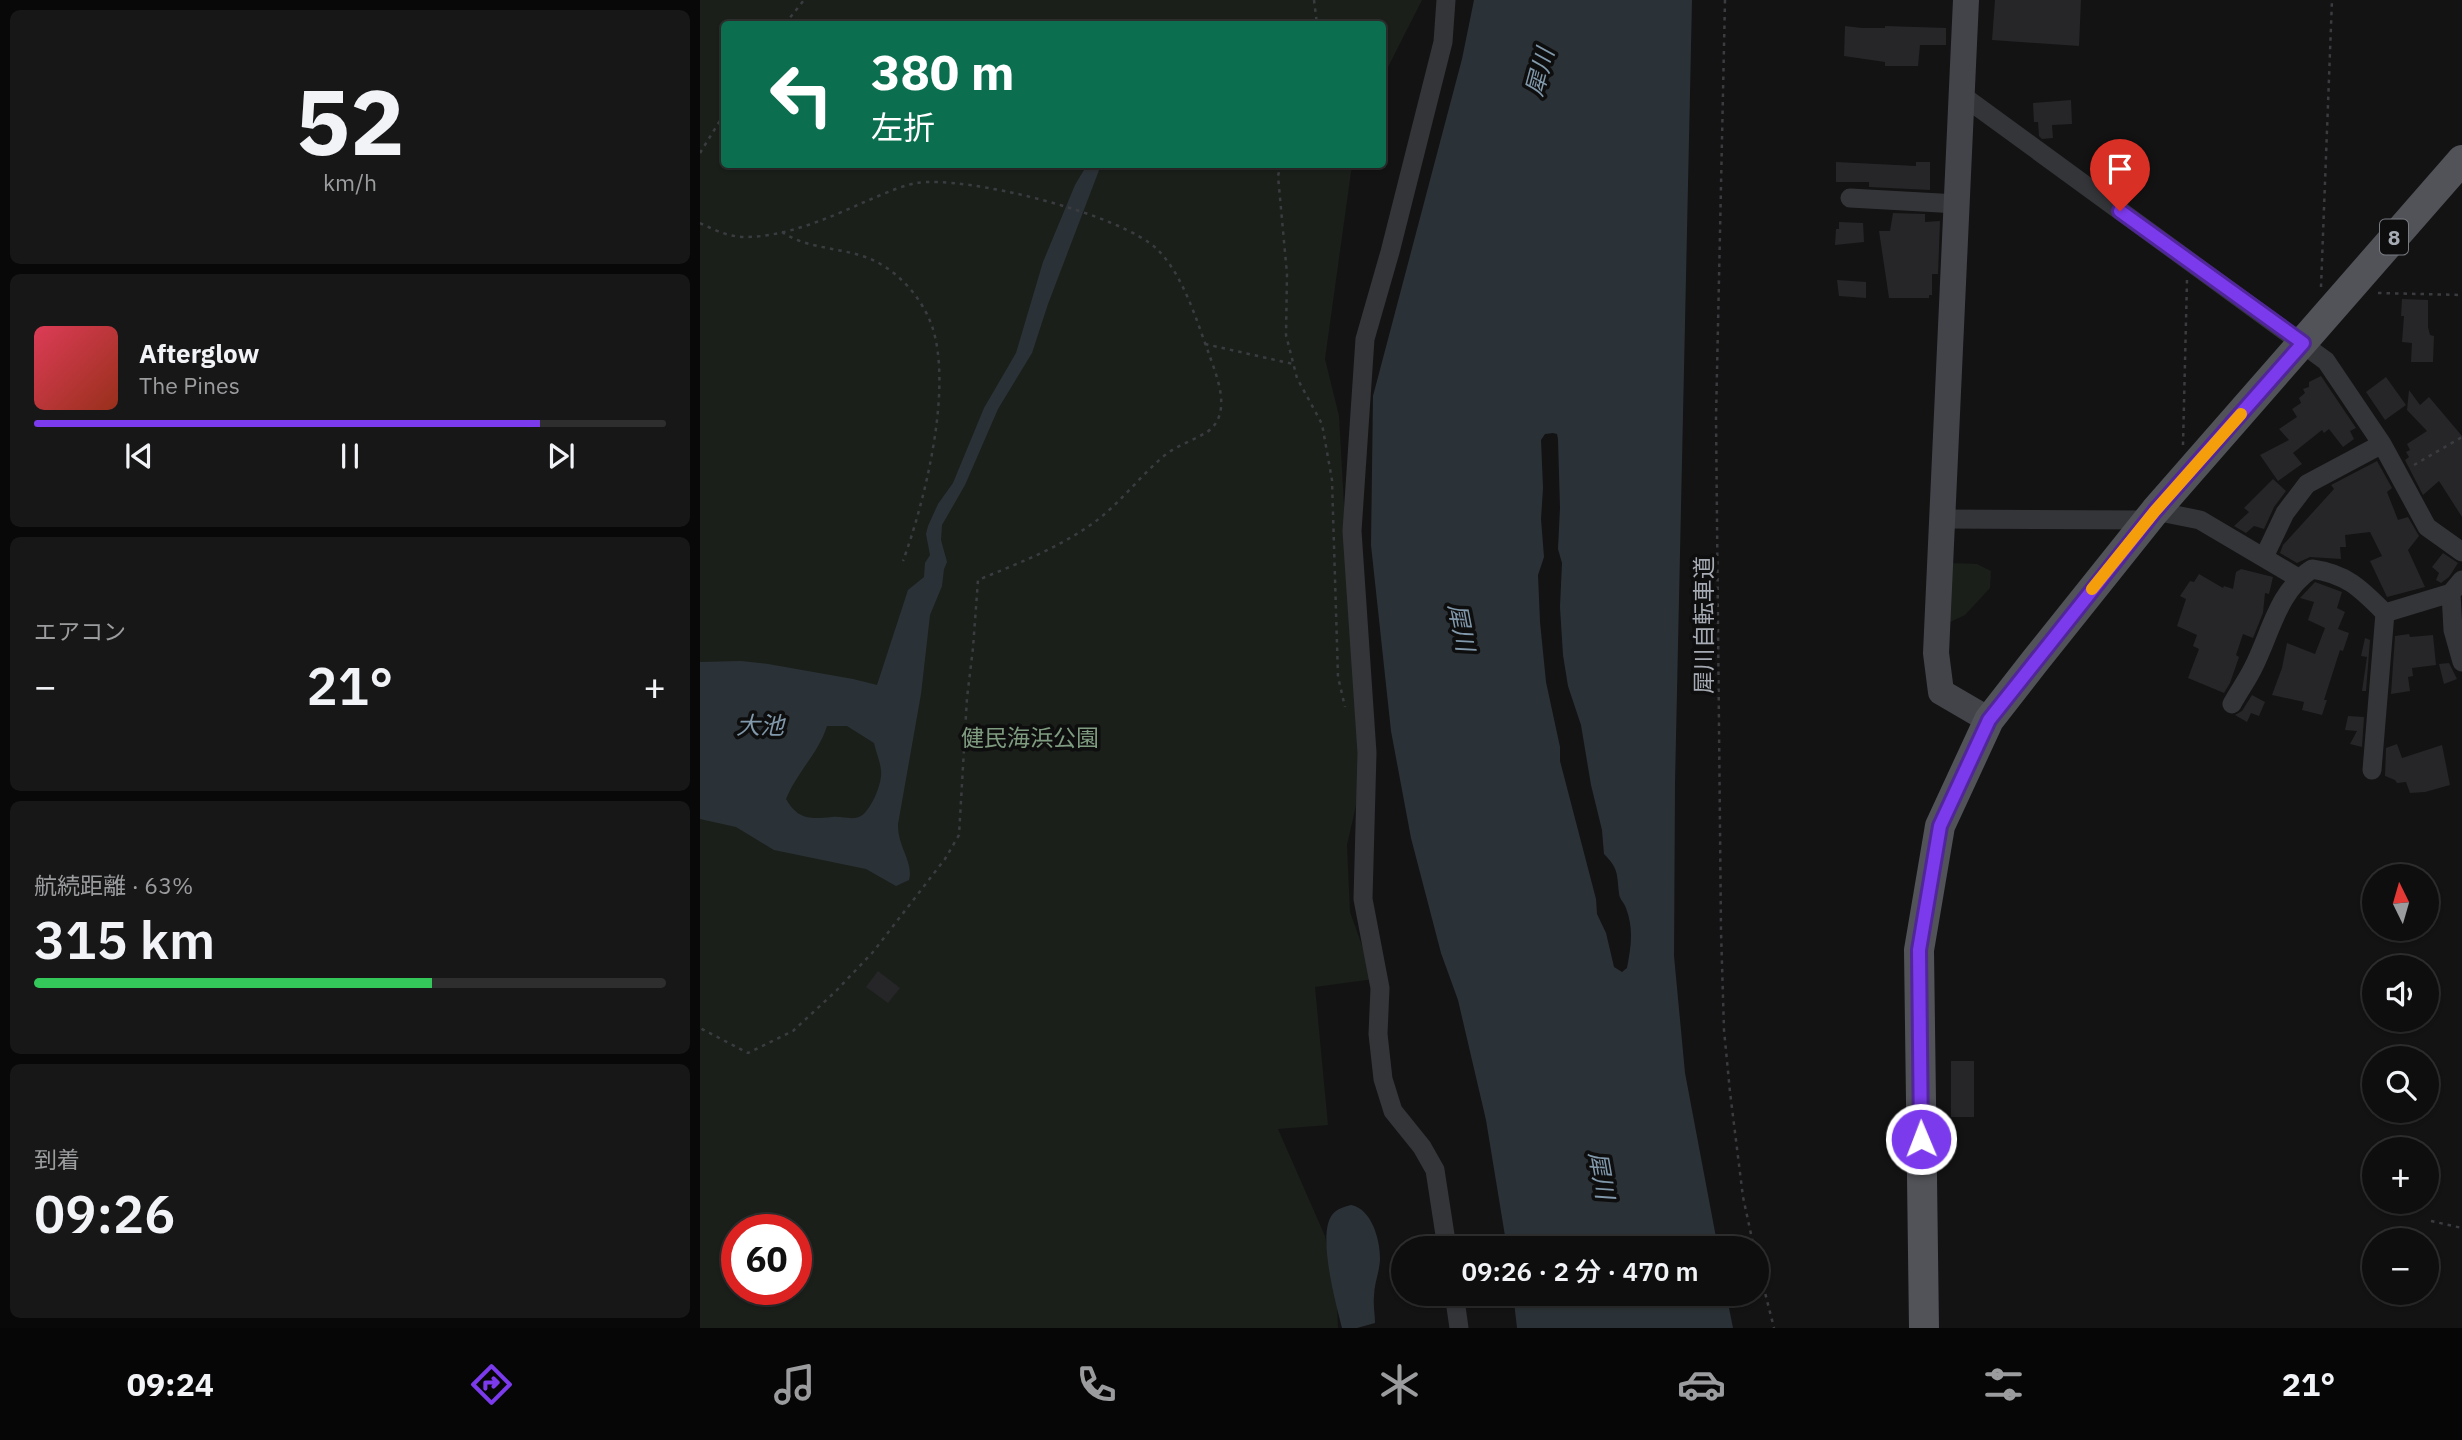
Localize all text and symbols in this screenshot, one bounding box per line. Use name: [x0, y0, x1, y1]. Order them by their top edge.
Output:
text: 380 m: [871, 40, 1015, 103]
water label: 犀川: [1517, 42, 1561, 99]
icon: left: [756, 49, 847, 140]
text: 52: [295, 62, 405, 180]
text: 左折: [871, 106, 935, 148]
pin: [2090, 139, 2150, 211]
icon: arrive: [2101, 150, 2139, 188]
text: km/h: [323, 167, 377, 197]
road number: 8: [2380, 219, 2408, 254]
text: Afterglow: [139, 336, 259, 370]
text: The Pines: [139, 370, 240, 400]
icon: previous: [120, 437, 158, 475]
icon: pause: [331, 437, 369, 475]
icon: next: [542, 437, 580, 475]
street label: 犀川自転車道: [1688, 556, 1718, 694]
water label: 犀川: [1442, 600, 1483, 657]
text: エアコン: [34, 616, 126, 646]
text: 21°: [307, 652, 393, 719]
text: −: [34, 661, 57, 710]
text: +: [643, 661, 666, 710]
water label: 大池: [736, 709, 786, 741]
park label: 健民海浜公園: [961, 722, 1099, 752]
north arrow: [2362, 864, 2440, 942]
map controls: [2362, 864, 2439, 1305]
text: 航続距離 · 63%: [34, 870, 193, 900]
text: 315 km: [34, 906, 215, 973]
button: sound: [2362, 955, 2439, 1032]
button: search: [2362, 1046, 2439, 1123]
position arrow: [1884, 1102, 1958, 1176]
button: +: [2362, 1137, 2439, 1214]
text: 到着: [34, 1144, 80, 1174]
water label: 犀川: [1582, 1149, 1622, 1204]
text: 09:26: [34, 1180, 175, 1247]
speed limit sign: 60: [721, 1214, 812, 1305]
button: −: [2362, 1228, 2439, 1305]
text: 09:26 · 2 分 · 470 m: [1461, 1254, 1699, 1288]
icon: directions: [467, 1360, 516, 1409]
icon: music: [770, 1360, 819, 1409]
icon: phone: [1072, 1360, 1121, 1409]
icon: climate: [1375, 1360, 1424, 1409]
icon: car: [1677, 1360, 1726, 1409]
icon: filters: [1979, 1360, 2028, 1409]
text: 09:24: [127, 1363, 214, 1405]
text: 21°: [2282, 1363, 2335, 1405]

